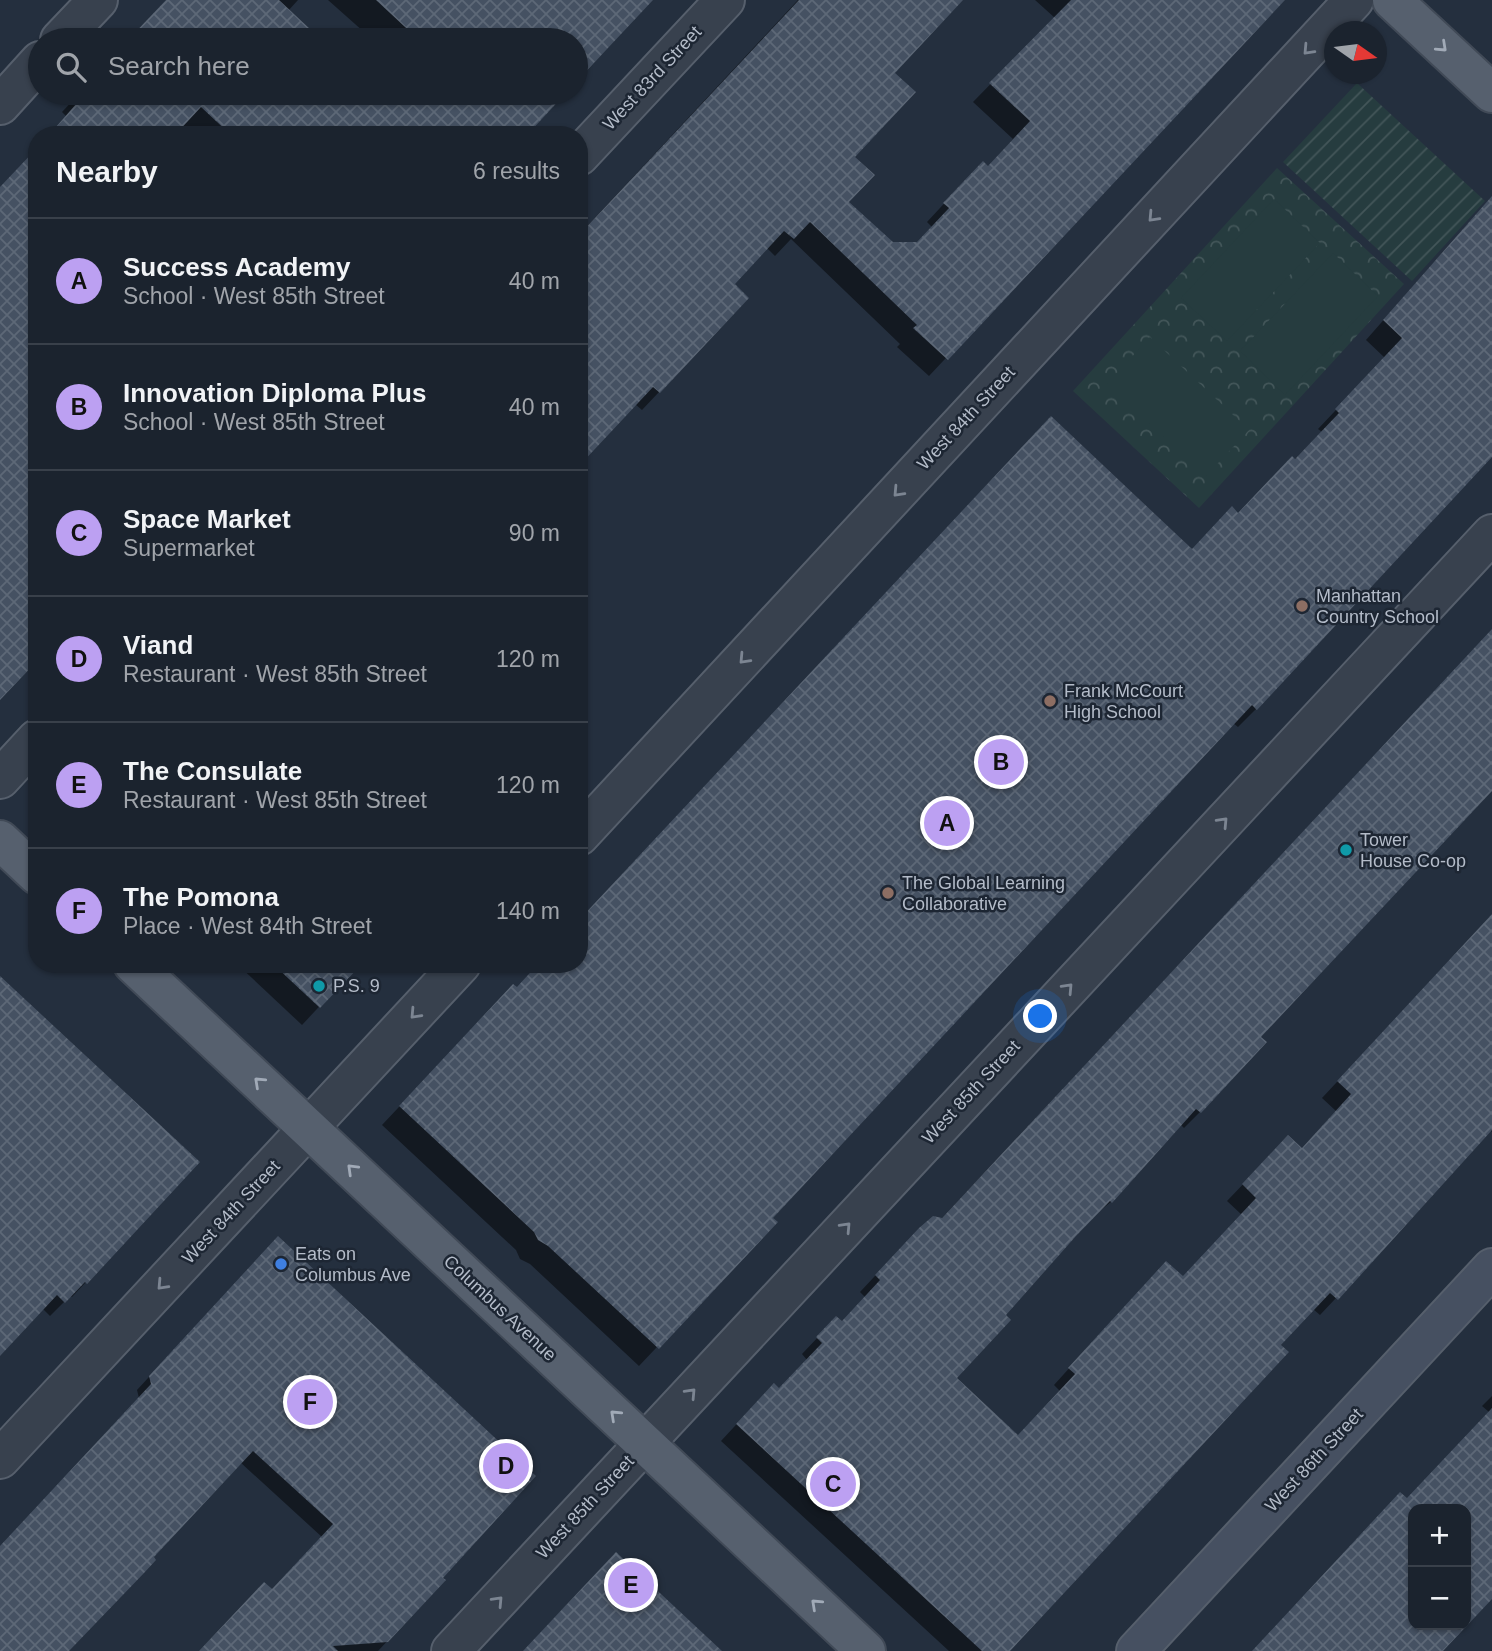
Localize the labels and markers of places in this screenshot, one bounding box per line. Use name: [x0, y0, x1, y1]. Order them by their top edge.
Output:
place label: Manhattan Country School: [1316, 586, 1439, 627]
marker: Manhattan Country School: [1294, 598, 1310, 614]
place label: Frank McCourt High School: [1064, 681, 1183, 722]
marker: Frank McCourt High School: [1042, 693, 1058, 709]
pin: B: [978, 736, 1024, 788]
pin: A: [924, 797, 970, 849]
place label: Tower House Co-op: [1360, 830, 1466, 871]
marker: Tower House Co-op: [1338, 842, 1354, 858]
place label: The Global Learning Collaborative: [902, 873, 1065, 914]
marker: The Global Learning Collaborative: [880, 885, 896, 901]
place label: P.S. 9: [333, 976, 380, 996]
marker: P.S. 9: [311, 978, 327, 994]
place label: Eats on Columbus Ave: [295, 1244, 411, 1285]
marker: Eats on Columbus Ave: [273, 1256, 289, 1272]
pin: F: [287, 1376, 333, 1428]
pin: D: [483, 1440, 529, 1492]
pin: C: [810, 1458, 856, 1510]
pin: E: [608, 1559, 654, 1611]

